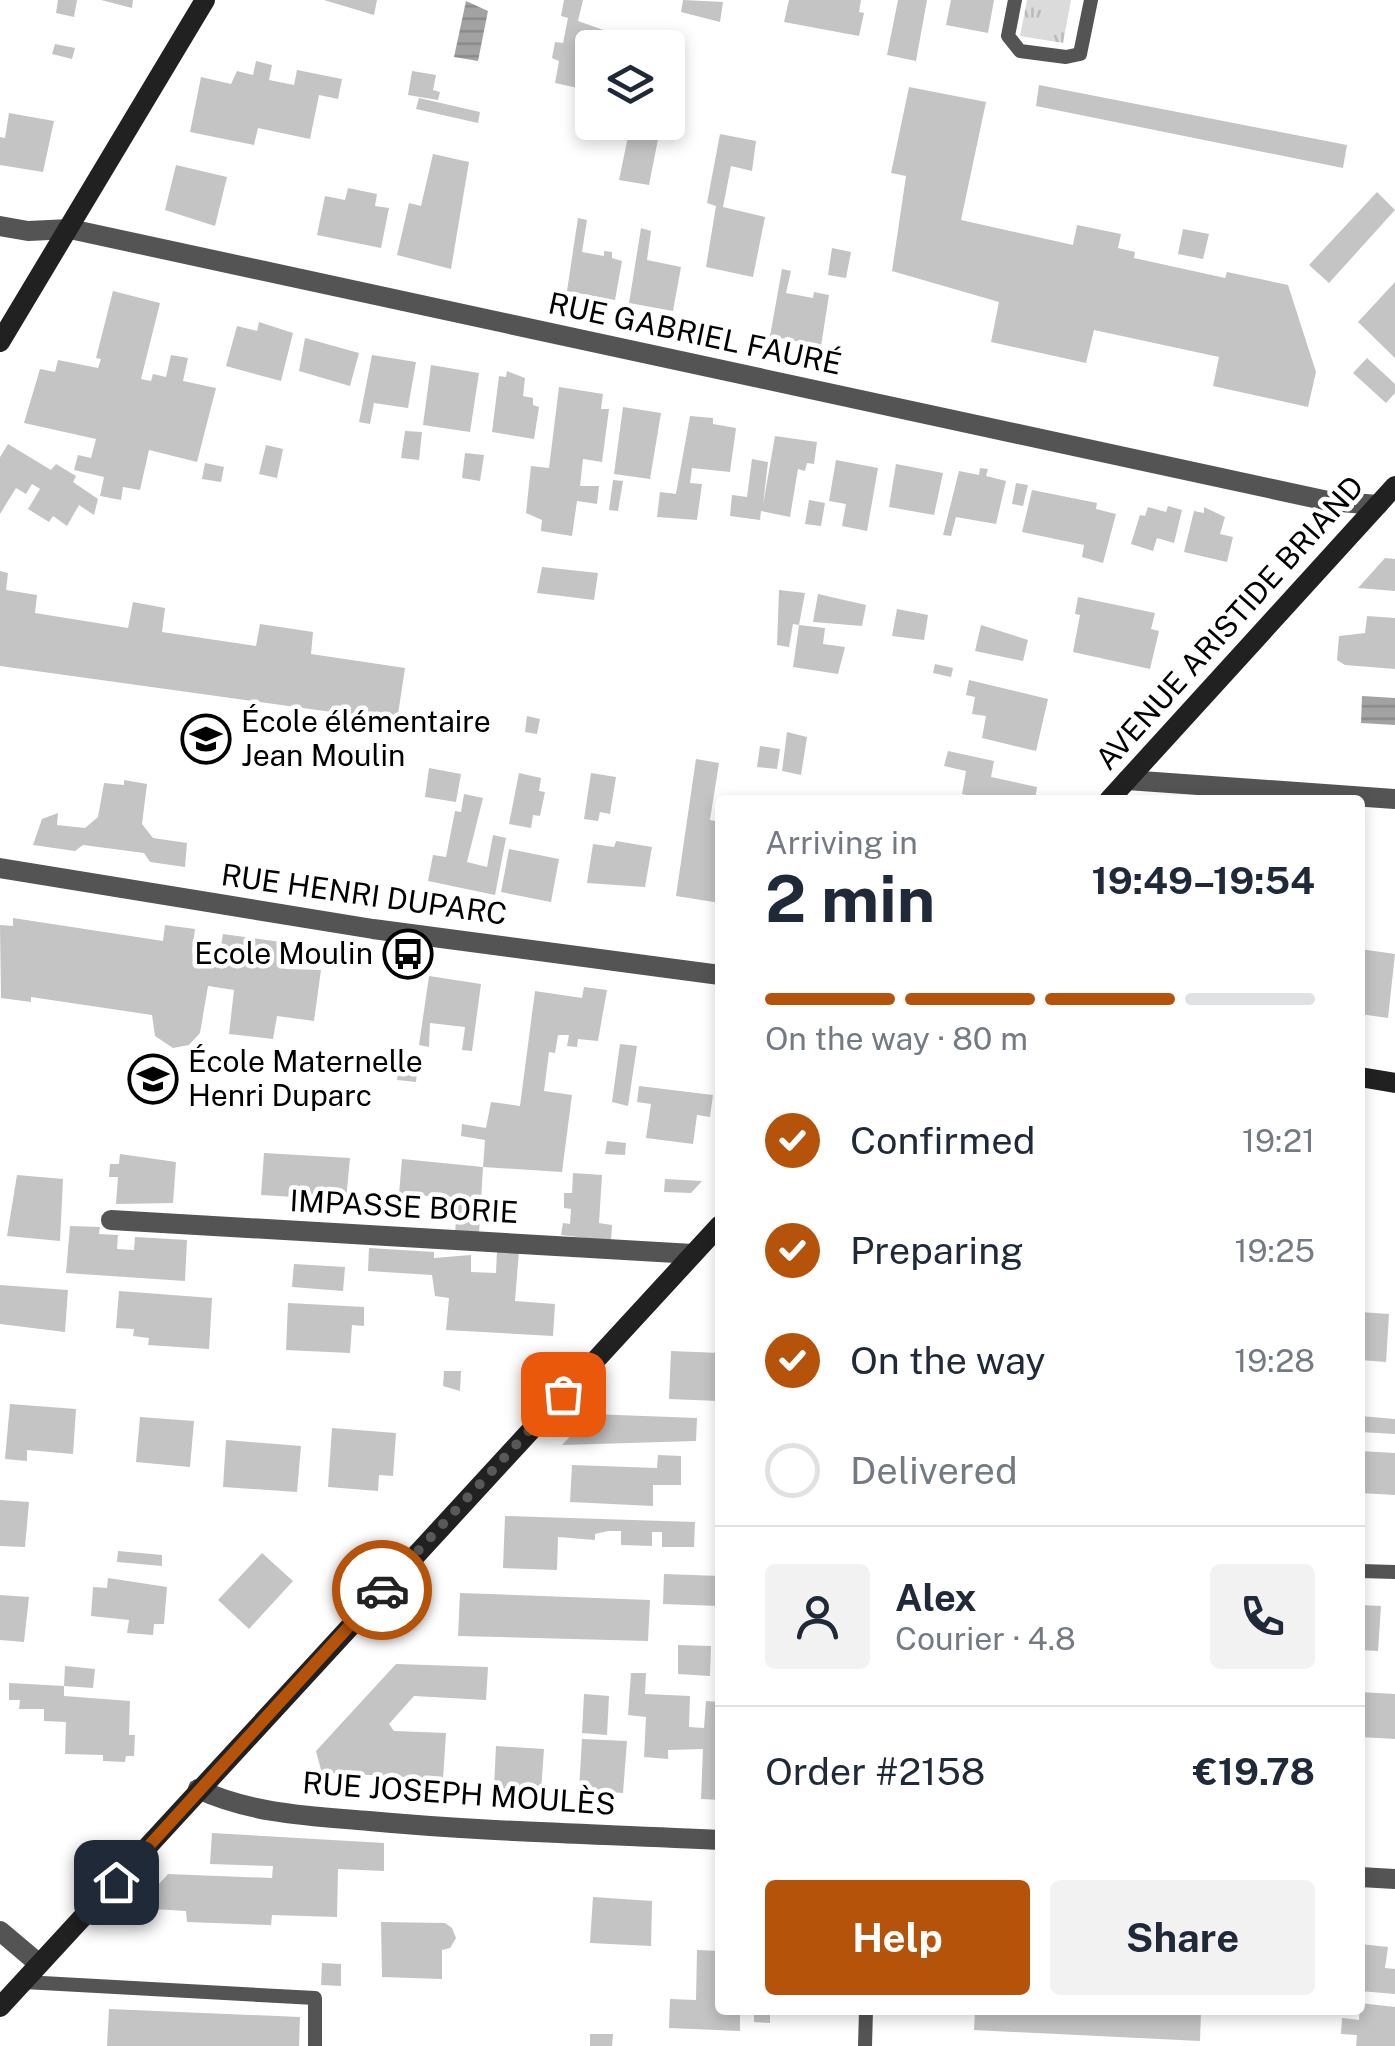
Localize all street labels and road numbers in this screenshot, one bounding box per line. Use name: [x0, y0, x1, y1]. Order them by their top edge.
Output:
street label: RUE GABRIEL FAURÉ: [545, 284, 845, 382]
street label: AVENUE ARISTIDE BRIAND: [1088, 468, 1371, 777]
street label: RUE HENRI DUPARC: [219, 856, 509, 932]
street label: IMPASSE BORIE: [289, 1182, 519, 1230]
street label: RUE JOSEPH MOULÈS: [301, 1764, 617, 1822]

